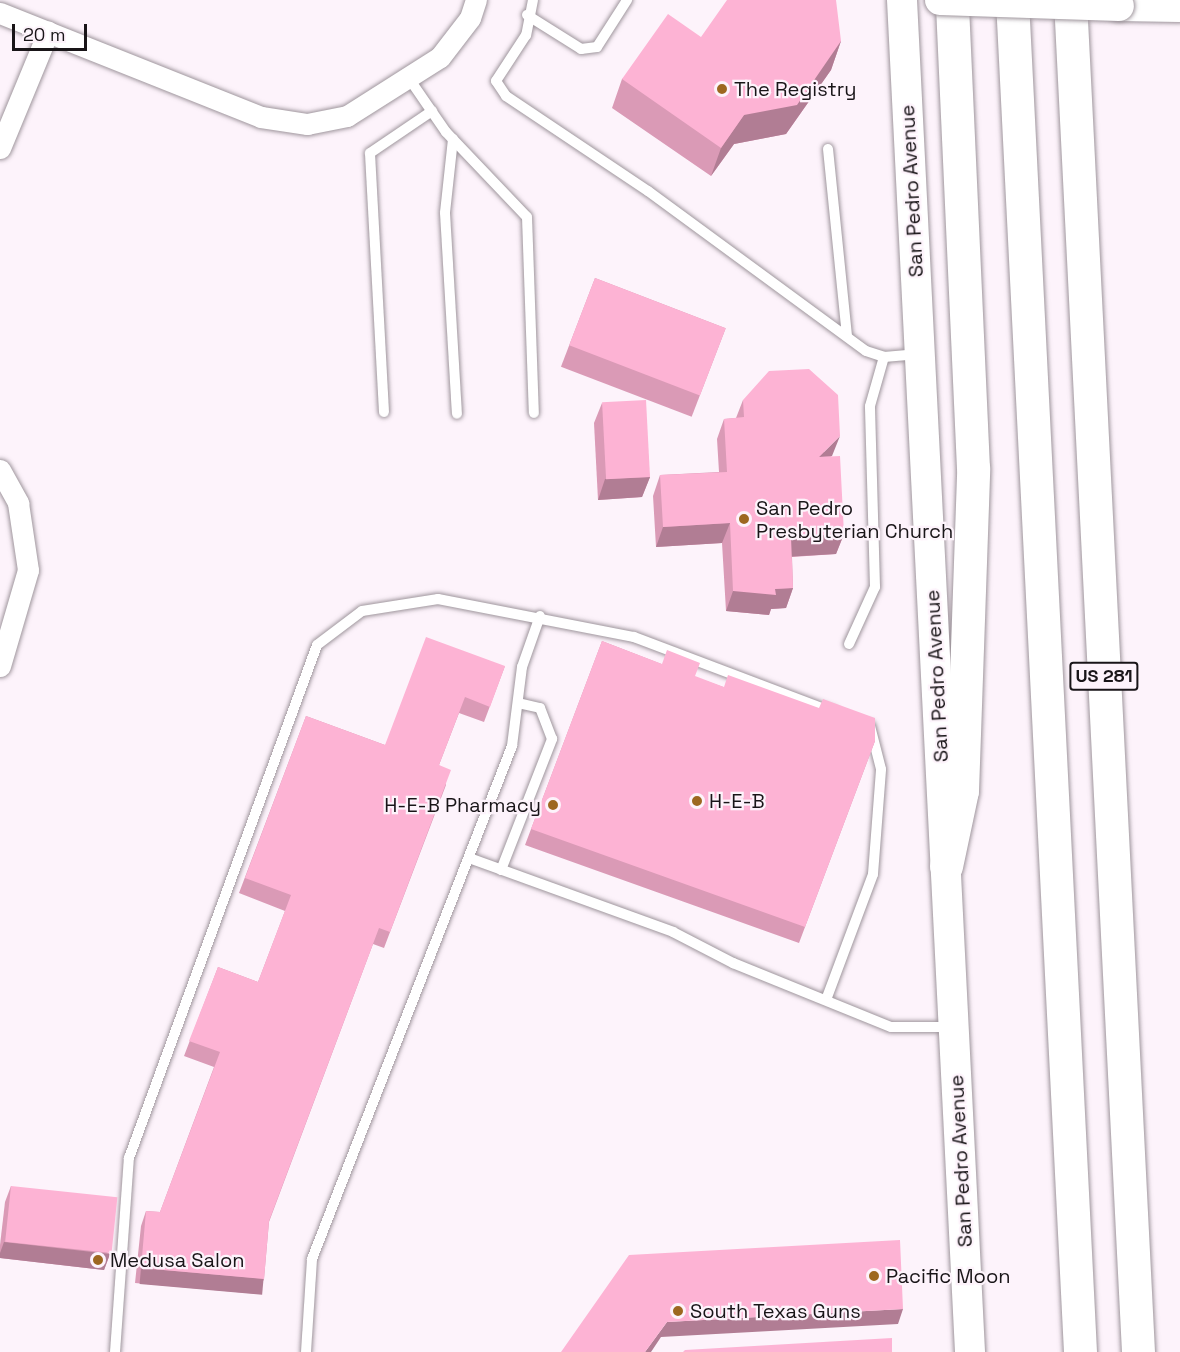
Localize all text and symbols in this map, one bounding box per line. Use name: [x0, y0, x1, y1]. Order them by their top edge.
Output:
scale bar: [15, 12, 90, 50]
text: 20 m: [23, 23, 66, 46]
place label: The Registry: [734, 77, 856, 101]
marker: The Registry: [715, 82, 729, 96]
street label: San Pedro Avenue: [895, 104, 929, 278]
place label: San Pedro Presbyterian Church: [756, 496, 953, 543]
marker: San Pedro Presbyterian Church: [737, 512, 751, 526]
street label: San Pedro Avenue: [920, 589, 954, 763]
road number: US 281: [1068, 661, 1140, 691]
place label: H-E-B: [709, 789, 765, 813]
place label: H-E-B Pharmacy: [384, 793, 541, 817]
marker: H-E-B: [690, 794, 704, 808]
marker: H-E-B Pharmacy: [546, 798, 560, 812]
street label: San Pedro Avenue: [944, 1074, 978, 1248]
place label: Medusa Salon: [110, 1248, 245, 1272]
marker: Medusa Salon: [91, 1253, 105, 1267]
place label: Pacific Moon: [886, 1264, 1011, 1288]
marker: Pacific Moon: [867, 1269, 881, 1283]
place label: South Texas Guns: [690, 1299, 861, 1323]
marker: South Texas Guns: [671, 1304, 685, 1318]

